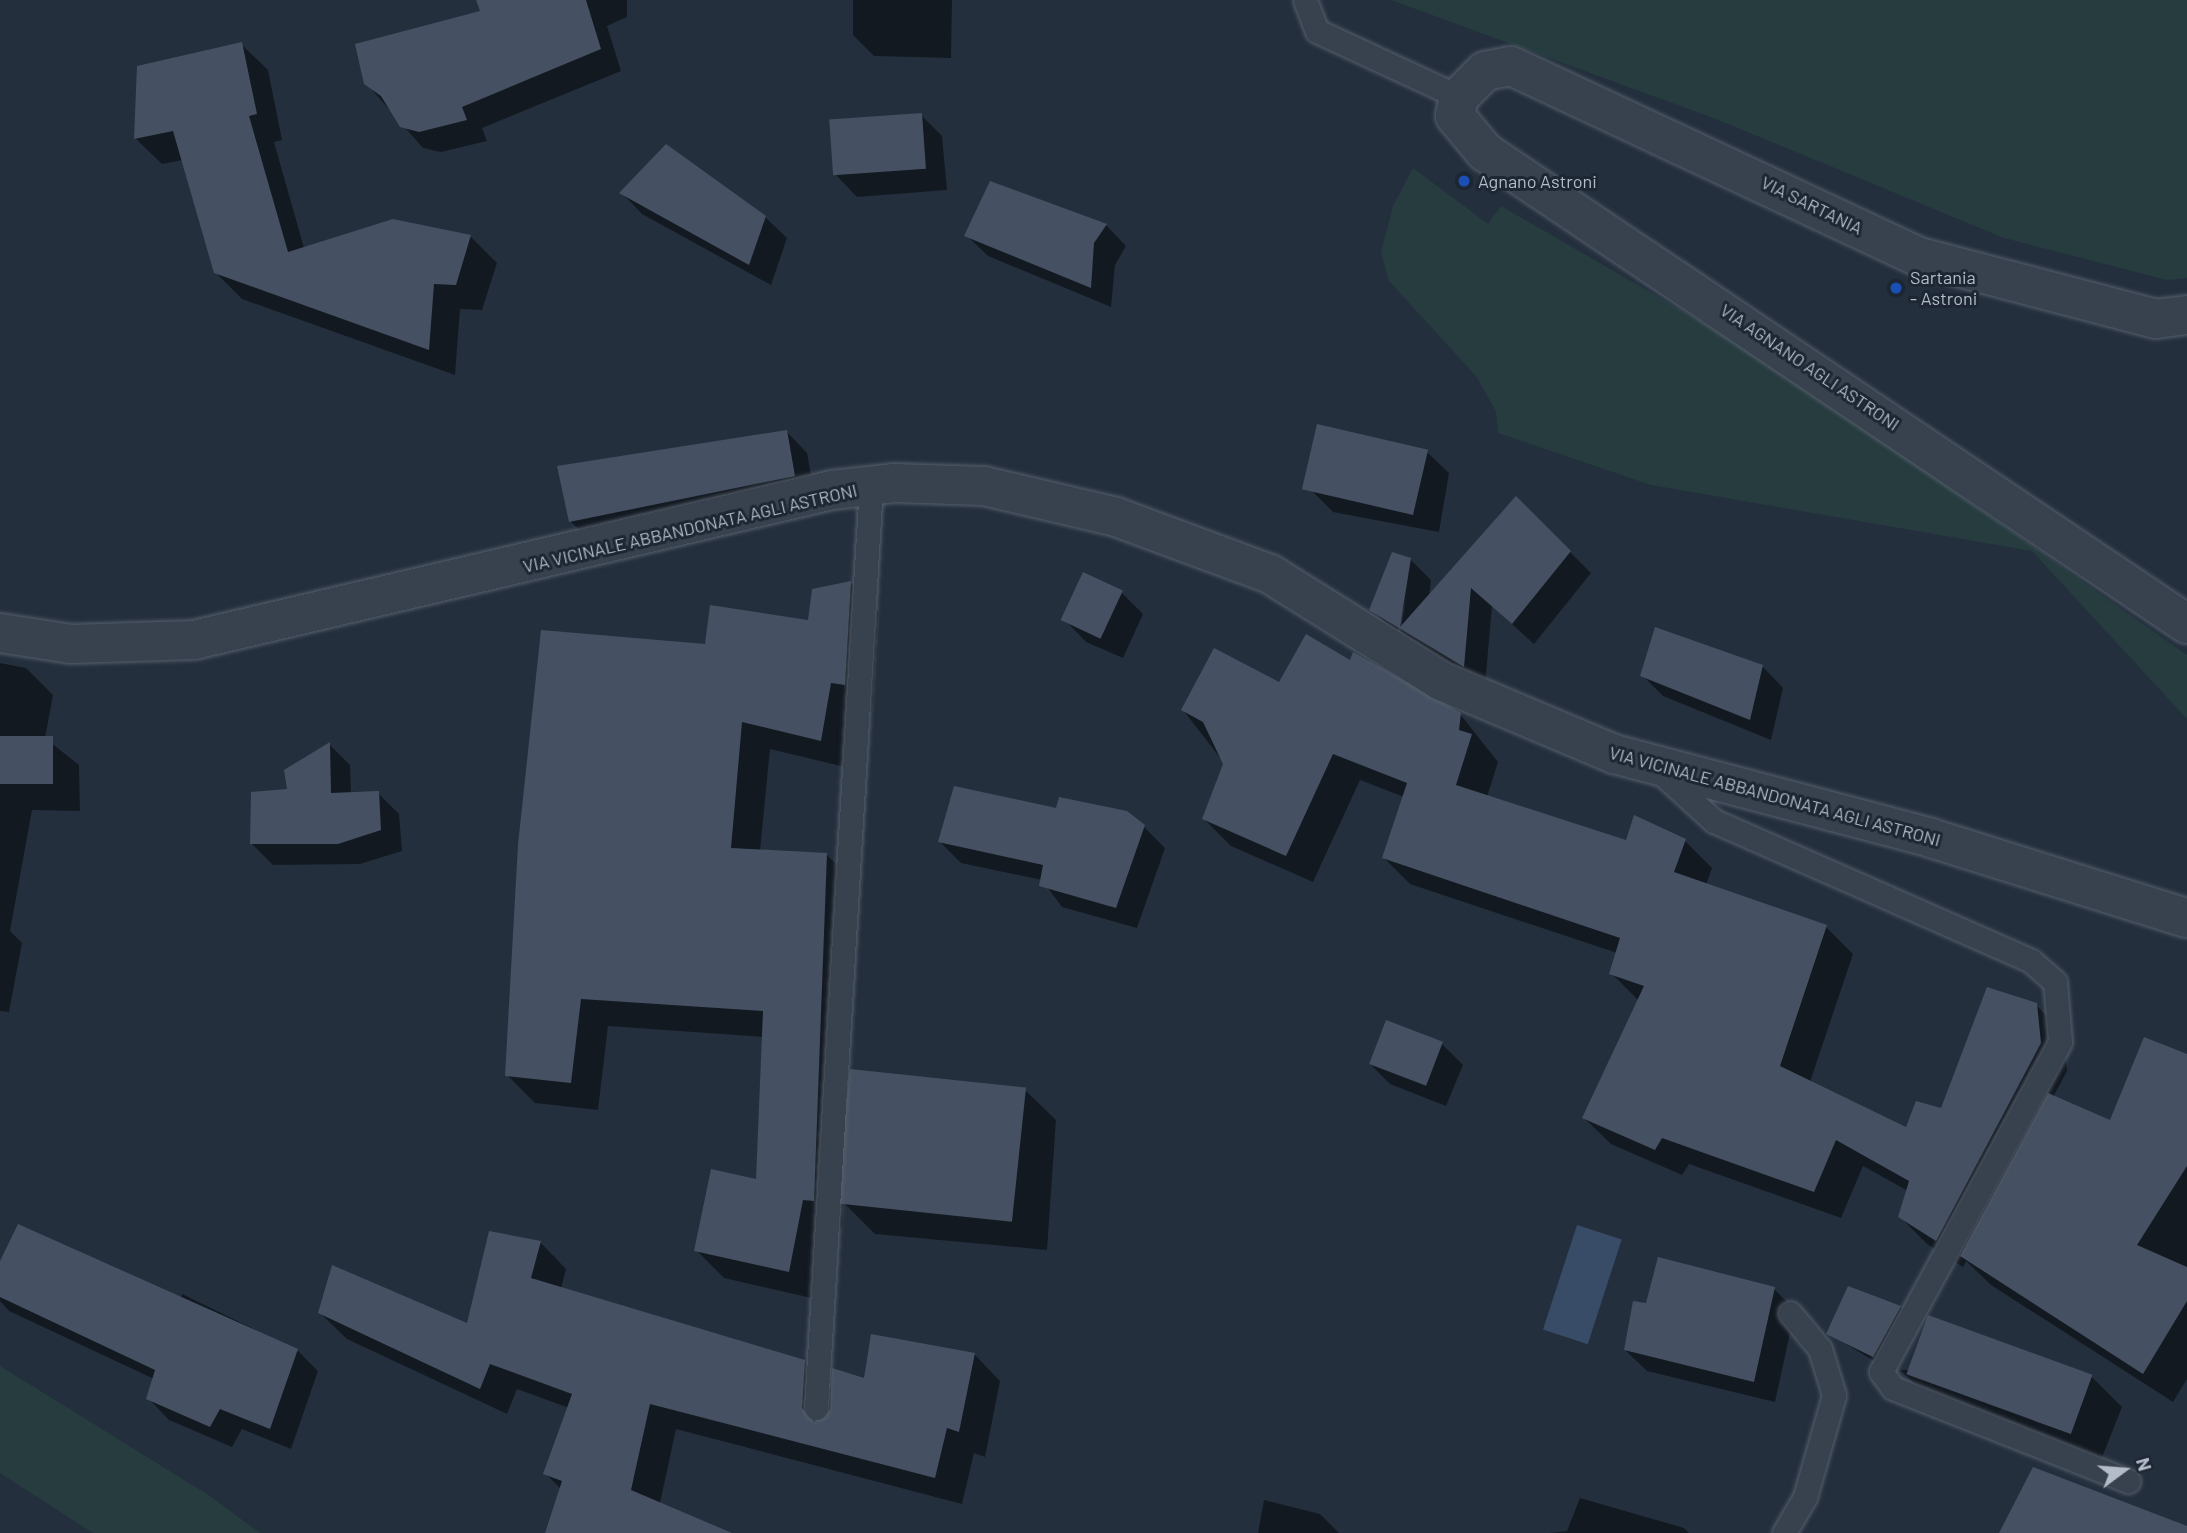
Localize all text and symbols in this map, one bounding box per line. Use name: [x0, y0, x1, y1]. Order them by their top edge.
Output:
place label: Agnano Astroni: [1478, 170, 1597, 192]
street label: VIA SARTANIA: [1758, 171, 1866, 239]
marker: Agnano Astroni: [1456, 173, 1472, 189]
place label: Sartania - Astroni: [1910, 267, 1977, 310]
marker: Sartania - Astroni: [1888, 280, 1904, 296]
street label: VIA AGNANO AGLI ASTRONI: [1716, 299, 1904, 435]
street label: VIA VICINALE ABBANDONATA AGLI ASTRONI: [521, 479, 859, 577]
street label: VIA VICINALE ABBANDONATA AGLI ASTRONI: [1607, 741, 1943, 851]
north arrow: [2089, 1435, 2159, 1505]
text: N: [2132, 1455, 2157, 1473]

